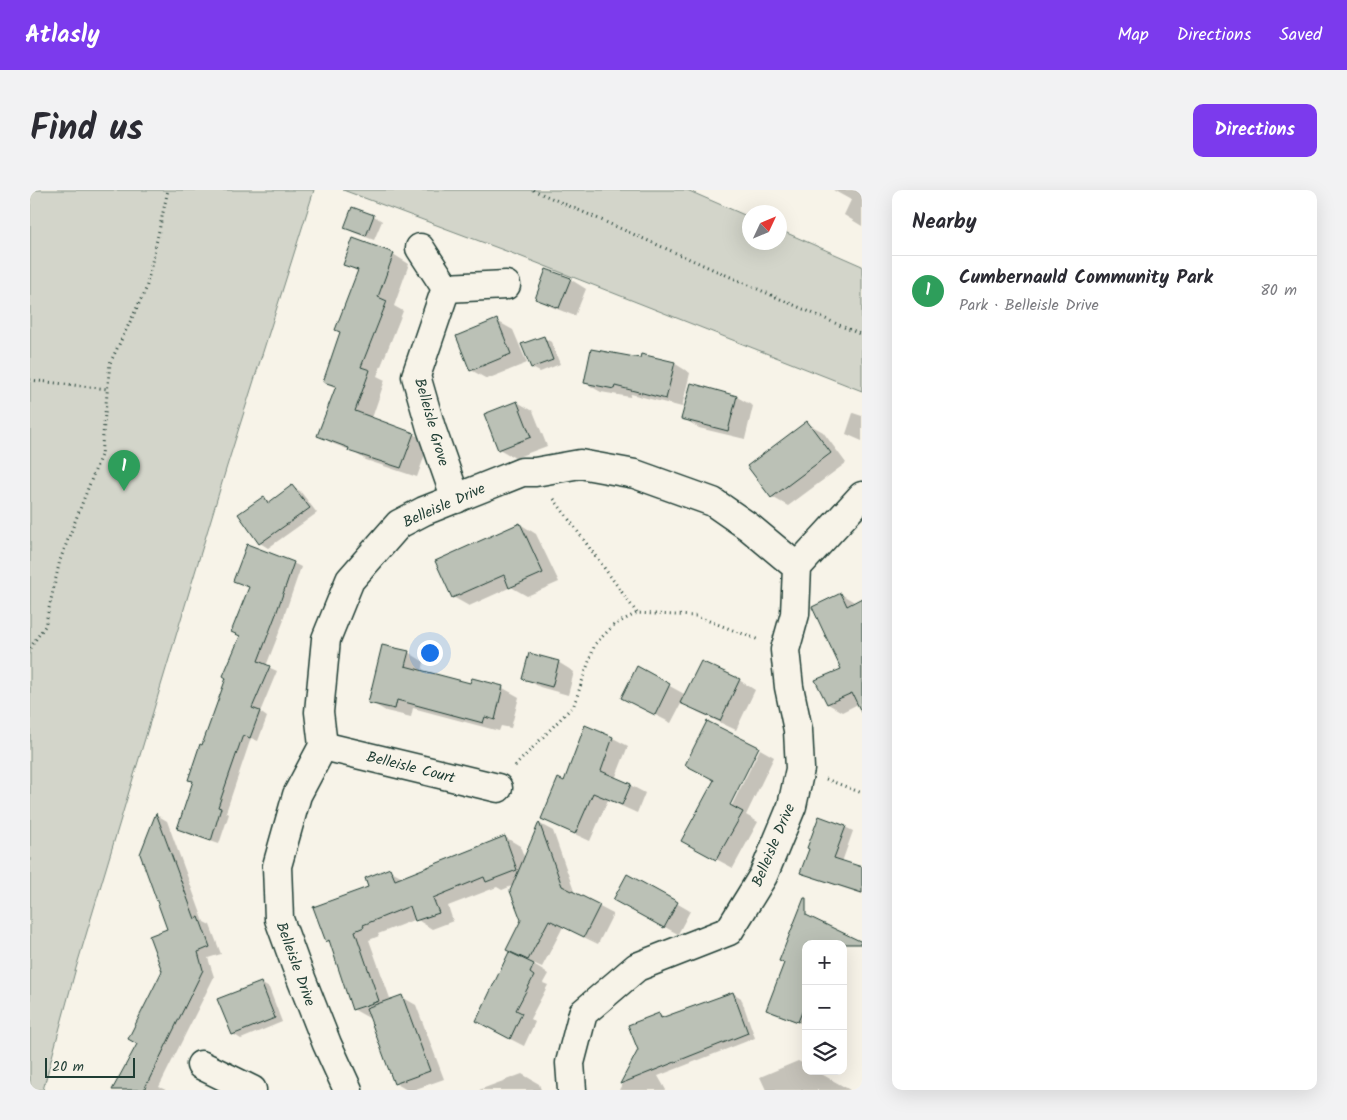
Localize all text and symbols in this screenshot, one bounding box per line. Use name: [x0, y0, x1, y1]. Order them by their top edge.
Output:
text: Atlasly: [25, 16, 100, 55]
text: Map: [1117, 21, 1149, 50]
text: Directions: [1177, 21, 1251, 50]
text: Saved: [1279, 21, 1322, 50]
text: Find us: [30, 102, 143, 158]
button: Directions: [1193, 104, 1317, 157]
north arrow: [742, 205, 787, 250]
text: Nearby: [912, 206, 977, 239]
text: Cumbernauld Community Park: [959, 263, 1213, 293]
text: 1: [926, 278, 930, 303]
text: 80 m: [1260, 278, 1297, 303]
text: Park · Belleisle Drive: [959, 293, 1099, 318]
street label: Belleisle Grove: [407, 375, 455, 469]
pin: 1: [108, 450, 140, 491]
street label: Belleisle Drive: [399, 477, 490, 535]
your location: [417, 640, 443, 666]
street label: Belleisle Court: [364, 745, 458, 791]
street label: Belleisle Drive: [746, 800, 802, 891]
street label: Belleisle Drive: [269, 919, 321, 1010]
map controls: [802, 940, 847, 1075]
button: +: [802, 940, 847, 985]
button: −: [802, 985, 847, 1030]
button: layers: [802, 1030, 847, 1075]
scale bar: [45, 1055, 135, 1078]
text: 20 m: [52, 1056, 84, 1078]

